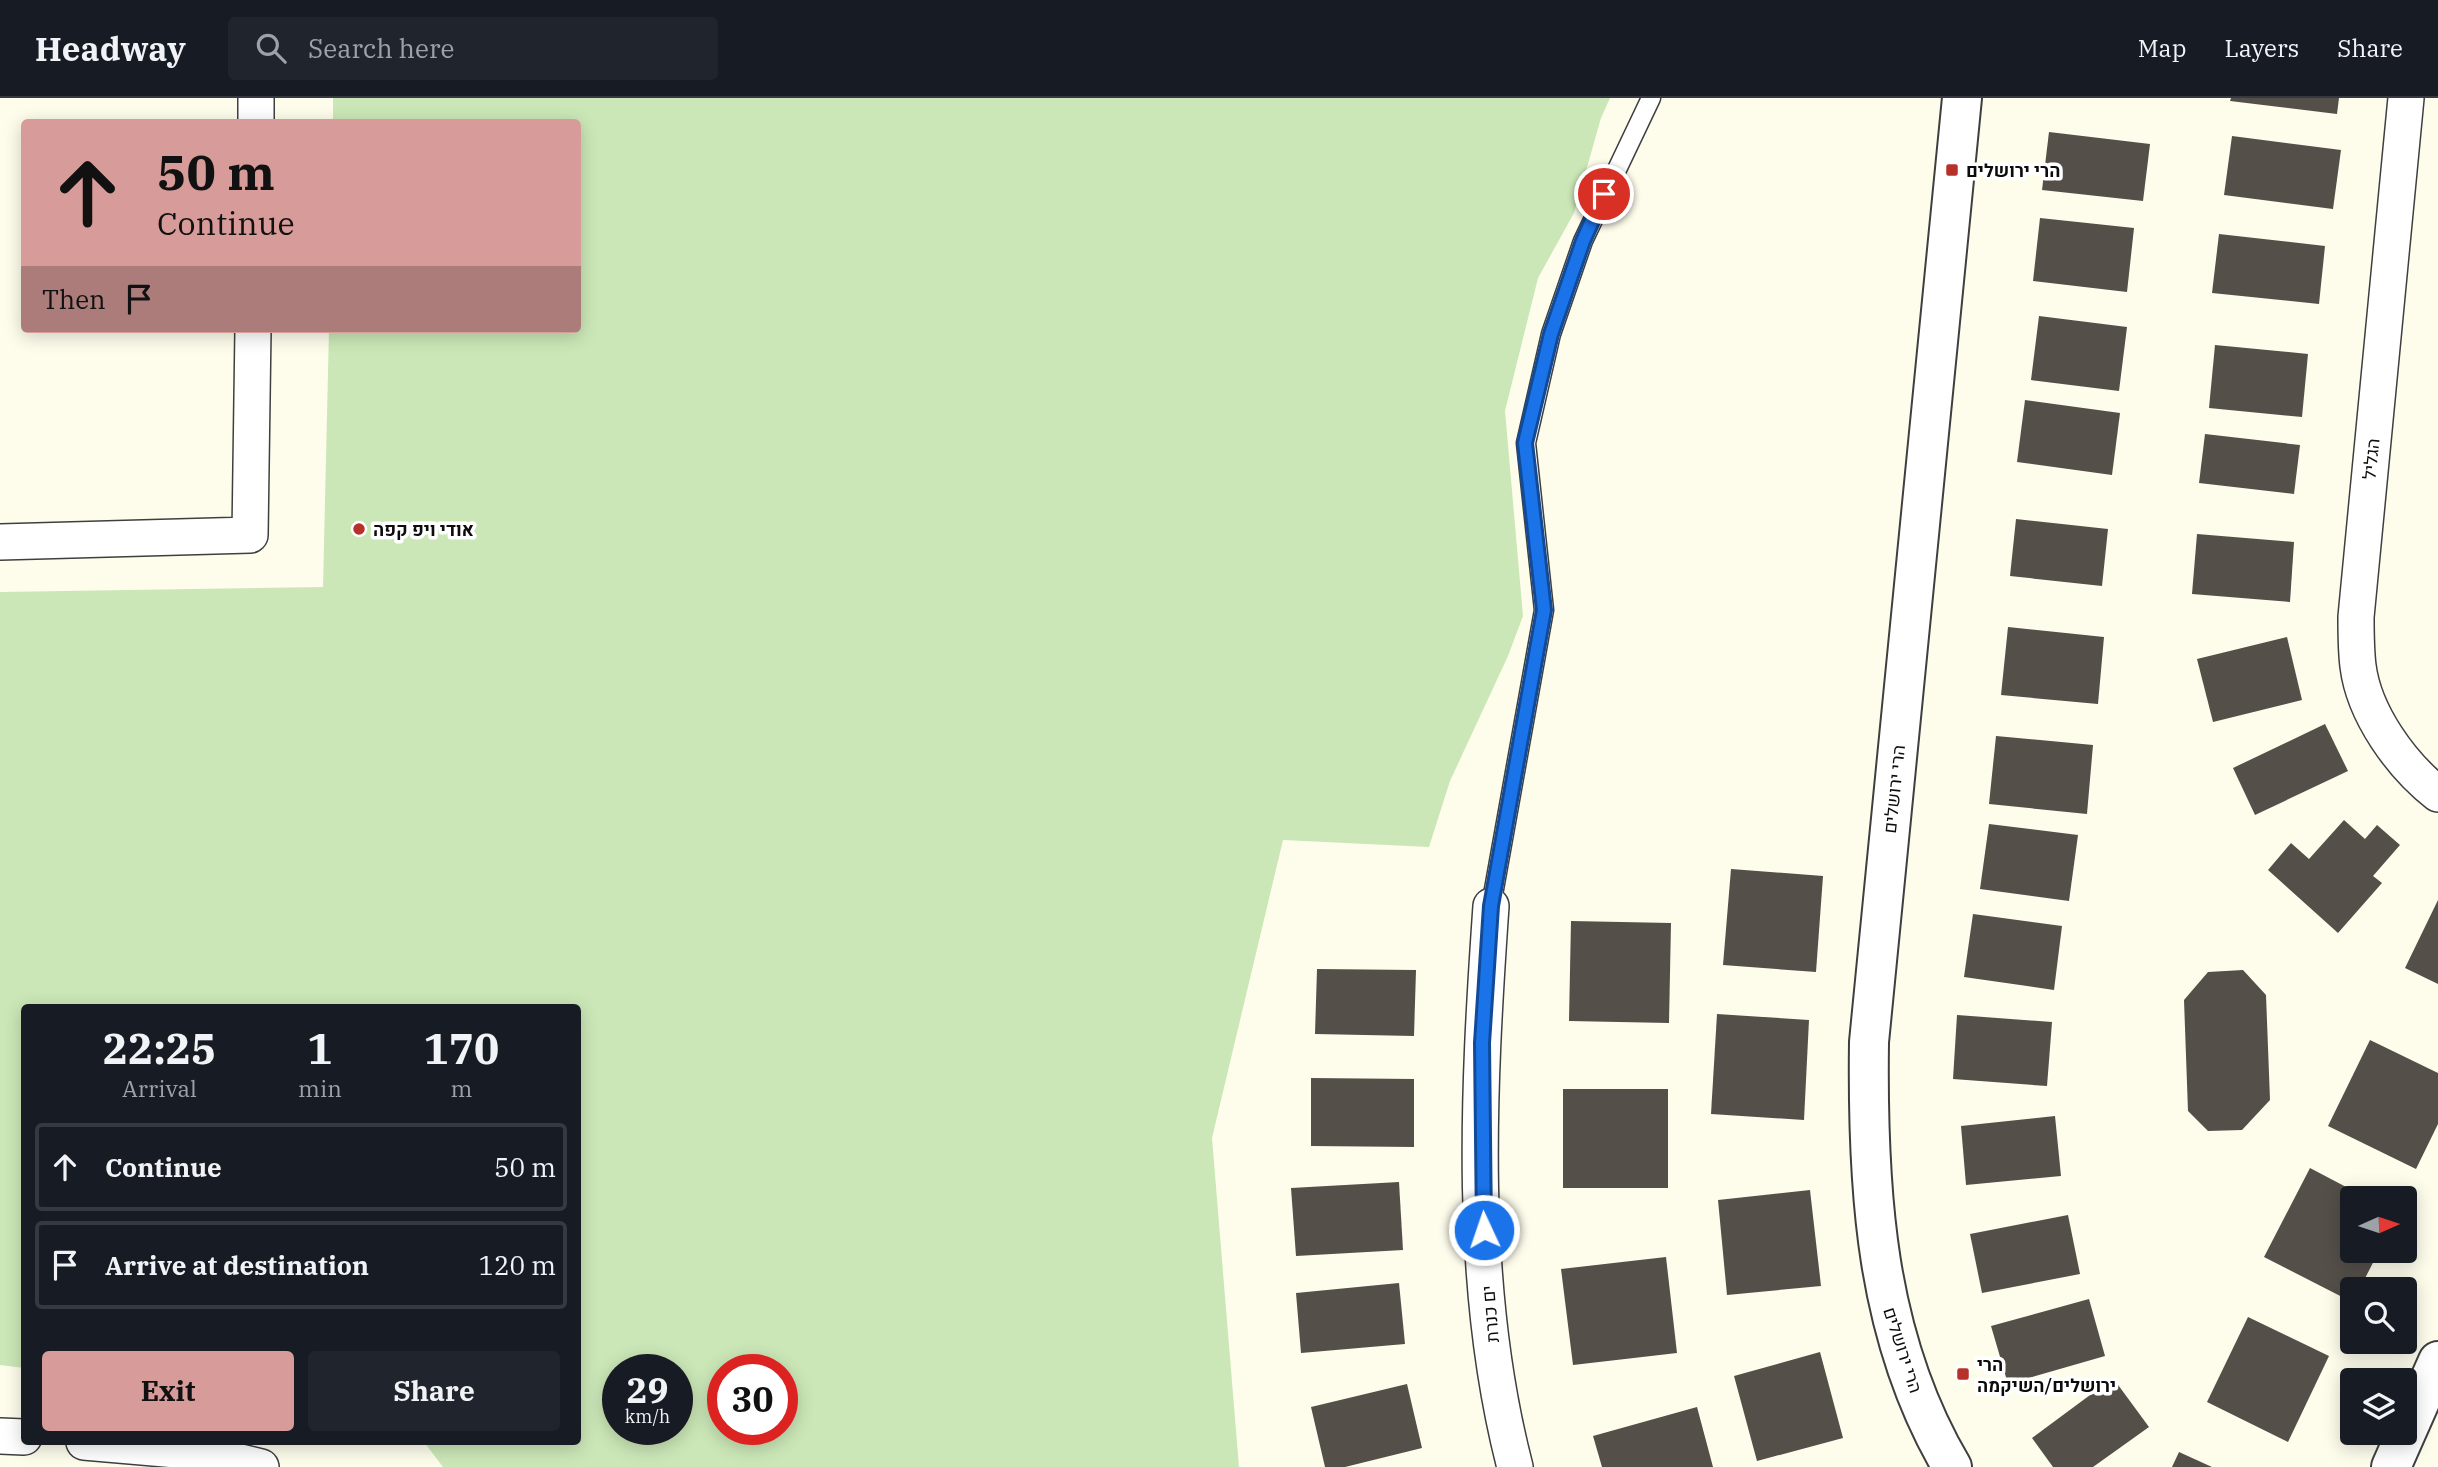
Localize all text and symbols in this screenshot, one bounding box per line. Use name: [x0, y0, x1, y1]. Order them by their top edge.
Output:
search box: [228, 17, 718, 80]
text: Headway: [35, 27, 186, 70]
icon: search: [252, 29, 290, 67]
text: Search here: [308, 31, 454, 65]
text: Map: [2138, 32, 2186, 64]
text: Layers: [2224, 32, 2299, 64]
text: Share: [2337, 32, 2403, 64]
text: 50 m: [157, 140, 275, 203]
icon: ahead: [42, 147, 133, 238]
place label: הרי ירושלים: [1966, 159, 2060, 182]
marker: הרי ירושלים: [1944, 162, 1960, 178]
pin: [1574, 164, 1634, 224]
icon: arrive: [1585, 175, 1623, 213]
text: Continue: [157, 202, 295, 244]
icon: arrive: [120, 280, 158, 318]
text: Then: [42, 282, 106, 316]
street label: הגליל: [2357, 437, 2385, 481]
place label: אודי ויפ קפה: [373, 518, 474, 541]
marker: אודי ויפ קפה: [351, 521, 367, 537]
street label: הרי ירושלים: [1878, 744, 1910, 834]
text: 22:25: [103, 1021, 216, 1076]
text: 1: [307, 1021, 333, 1076]
text: 170: [424, 1021, 499, 1076]
text: Arrival: [122, 1073, 197, 1103]
text: min: [298, 1073, 342, 1103]
text: m: [450, 1073, 472, 1103]
icon: ahead: [46, 1148, 84, 1186]
text: Continue: [105, 1150, 222, 1184]
text: 50 m: [494, 1150, 556, 1184]
north arrow: [2340, 1186, 2417, 1264]
map controls: [2340, 1186, 2417, 1445]
position arrow: [1447, 1193, 1521, 1267]
icon: arrive: [46, 1246, 84, 1284]
text: Arrive at destination: [105, 1248, 369, 1282]
text: 120 m: [478, 1248, 556, 1282]
button: search: [2340, 1277, 2417, 1354]
street label: ים כנרת: [1476, 1284, 1504, 1344]
street label: הרי ירושלים: [1878, 1304, 1928, 1396]
button: Exit: [42, 1351, 294, 1431]
button: Share: [308, 1351, 560, 1431]
place label: הרי ירושלים/השיקמה: [1977, 1353, 2116, 1397]
speed limit sign: 30: [707, 1354, 798, 1445]
marker: הרי ירושלים/השיקמה: [1955, 1366, 1971, 1382]
text: 29: [626, 1367, 669, 1413]
button: layers: [2340, 1368, 2417, 1445]
text: km/h: [625, 1405, 670, 1428]

